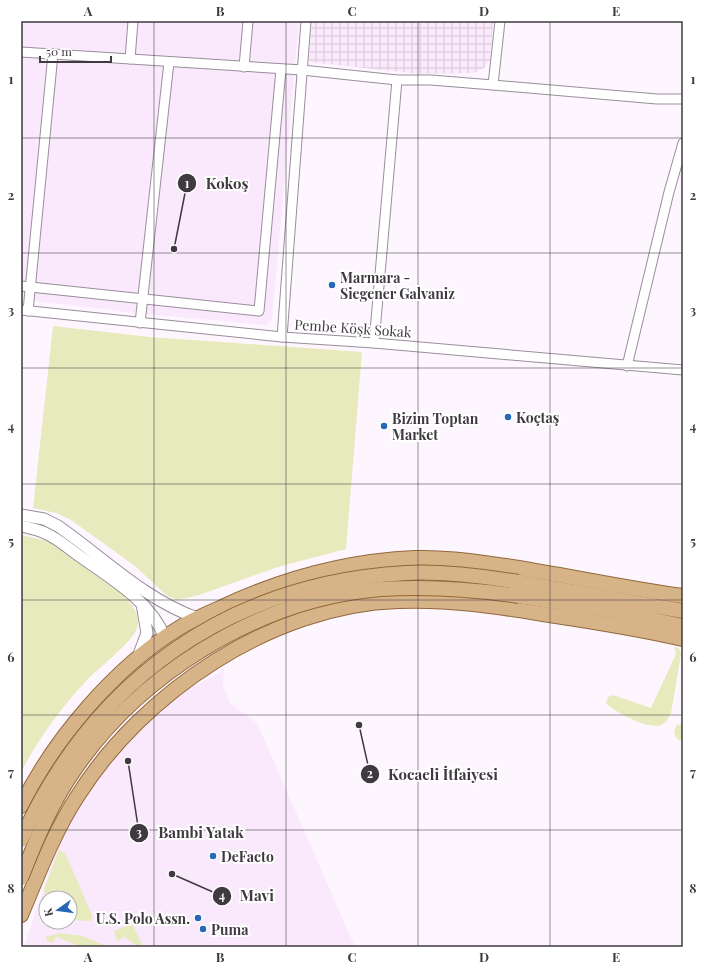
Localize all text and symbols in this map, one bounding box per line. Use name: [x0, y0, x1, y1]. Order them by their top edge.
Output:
text: A: [83, 2, 93, 19]
text: B: [216, 2, 225, 19]
text: C: [347, 2, 357, 19]
text: D: [479, 2, 489, 19]
text: E: [612, 2, 620, 19]
scale bar: [40, 38, 111, 64]
text: 50 m: [46, 43, 72, 59]
text: 1: [9, 70, 14, 87]
text: 1: [691, 70, 696, 87]
callout: Kokoş: [177, 170, 256, 197]
text: Kokoş: [206, 173, 248, 193]
text: 1: [185, 175, 190, 191]
text: 2: [8, 186, 15, 203]
text: 2: [690, 186, 697, 203]
place label: Marmara - Siegener Galvaniz: [340, 268, 455, 303]
marker: Marmara - Siegener Galvaniz: [327, 280, 337, 290]
text: 3: [8, 301, 14, 318]
text: 3: [690, 301, 696, 318]
street label: Pembe Köşk Sokak: [294, 314, 413, 342]
place label: Koçtaş: [516, 408, 559, 427]
place label: Bizim Toptan Market: [392, 409, 479, 444]
marker: Koçtaş: [503, 412, 513, 422]
text: 4: [8, 417, 15, 434]
text: 4: [690, 417, 697, 434]
marker: Bizim Toptan Market: [379, 421, 389, 431]
text: 5: [8, 532, 14, 549]
text: 5: [690, 532, 696, 549]
text: 6: [7, 648, 15, 665]
text: 6: [689, 648, 697, 665]
callout: Kocaeli İtfaiyesi: [360, 761, 506, 788]
text: 7: [8, 763, 14, 780]
text: 7: [690, 763, 696, 780]
text: Kocaeli İtfaiyesi: [388, 764, 498, 784]
text: 2: [367, 765, 373, 781]
callout: Bambi Yatak: [129, 819, 252, 846]
text: Bambi Yatak: [158, 822, 244, 842]
text: 3: [136, 824, 142, 840]
place label: DeFacto: [221, 847, 274, 866]
marker: DeFacto: [208, 851, 218, 861]
text: 8: [7, 879, 15, 896]
text: 8: [689, 879, 697, 896]
callout: Mavi: [212, 883, 282, 910]
text: Mavi: [240, 885, 274, 905]
text: 4: [219, 887, 225, 903]
north arrow: [38, 890, 78, 930]
text: K: [40, 907, 56, 918]
place label: U.S. Polo Assn.: [96, 909, 190, 928]
marker: U.S. Polo Assn.: [193, 913, 203, 923]
place label: Puma: [211, 920, 249, 939]
marker: Puma: [198, 924, 208, 934]
text: A: [83, 948, 93, 965]
text: B: [216, 948, 225, 965]
text: C: [347, 948, 357, 965]
text: D: [479, 948, 489, 965]
text: E: [612, 948, 620, 965]

